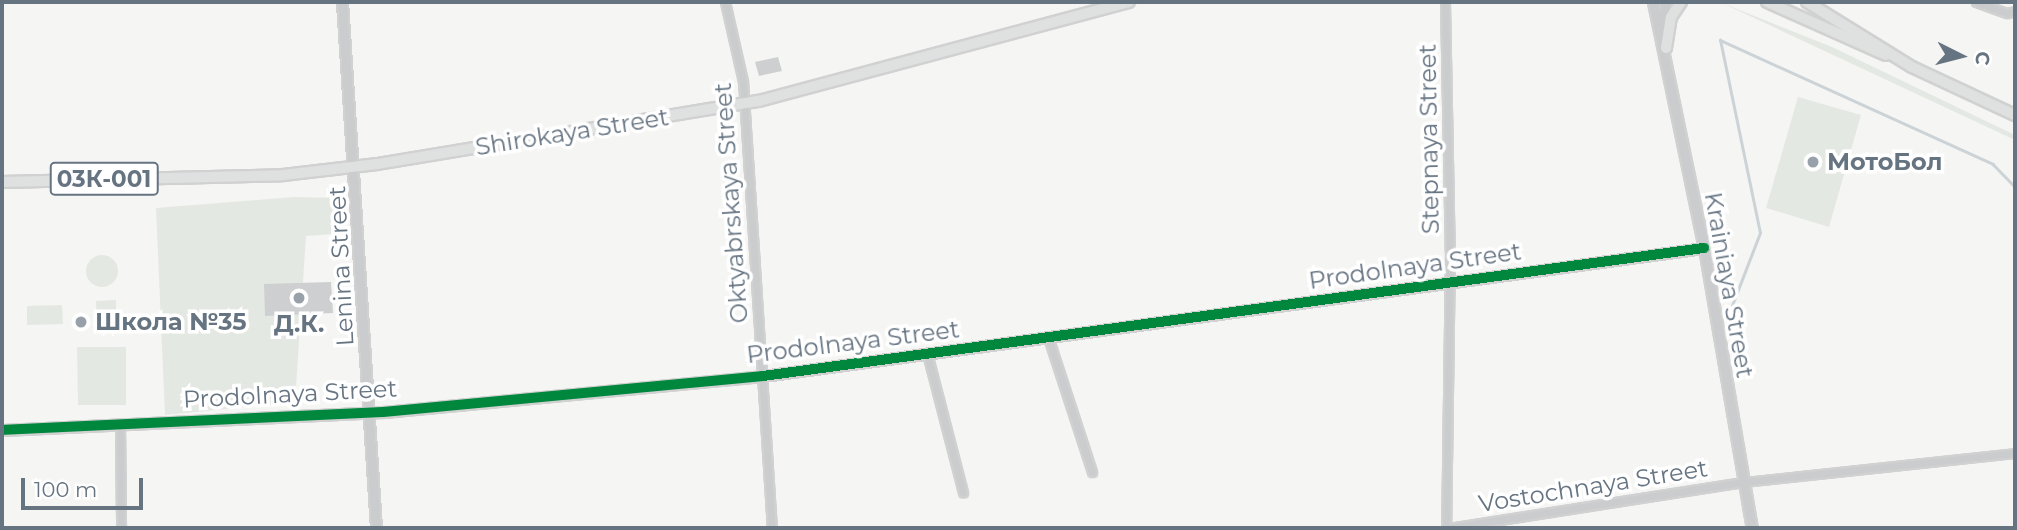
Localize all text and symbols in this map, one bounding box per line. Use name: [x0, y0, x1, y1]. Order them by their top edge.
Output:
north arrow: [1926, 21, 1996, 91]
street label: Stepnaya Street: [1413, 44, 1445, 234]
text: С: [1970, 50, 1995, 66]
street label: Oktyabrskaya Street: [708, 82, 754, 324]
street label: Shirokaya Street: [473, 103, 671, 161]
place label: МотоБол: [1827, 148, 1943, 176]
marker: МотоБол: [1805, 154, 1821, 170]
road number: 03К-001: [48, 160, 160, 198]
street label: Lenina Street: [322, 185, 360, 347]
street label: Krainiaya Street: [1698, 190, 1760, 380]
street label: Prodolnaya Street: [1307, 237, 1523, 295]
marker: Д.К.: [291, 290, 307, 306]
place label: Школа №35: [95, 308, 247, 336]
place label: Д.К.: [274, 310, 324, 338]
marker: Школа №35: [73, 314, 89, 330]
street label: Prodolnaya Street: [745, 315, 961, 369]
street label: Prodolnaya Street: [182, 374, 398, 414]
street label: Vostochnaya Street: [1476, 454, 1710, 518]
scale bar: [24, 463, 147, 507]
text: 100 m: [34, 477, 97, 502]

